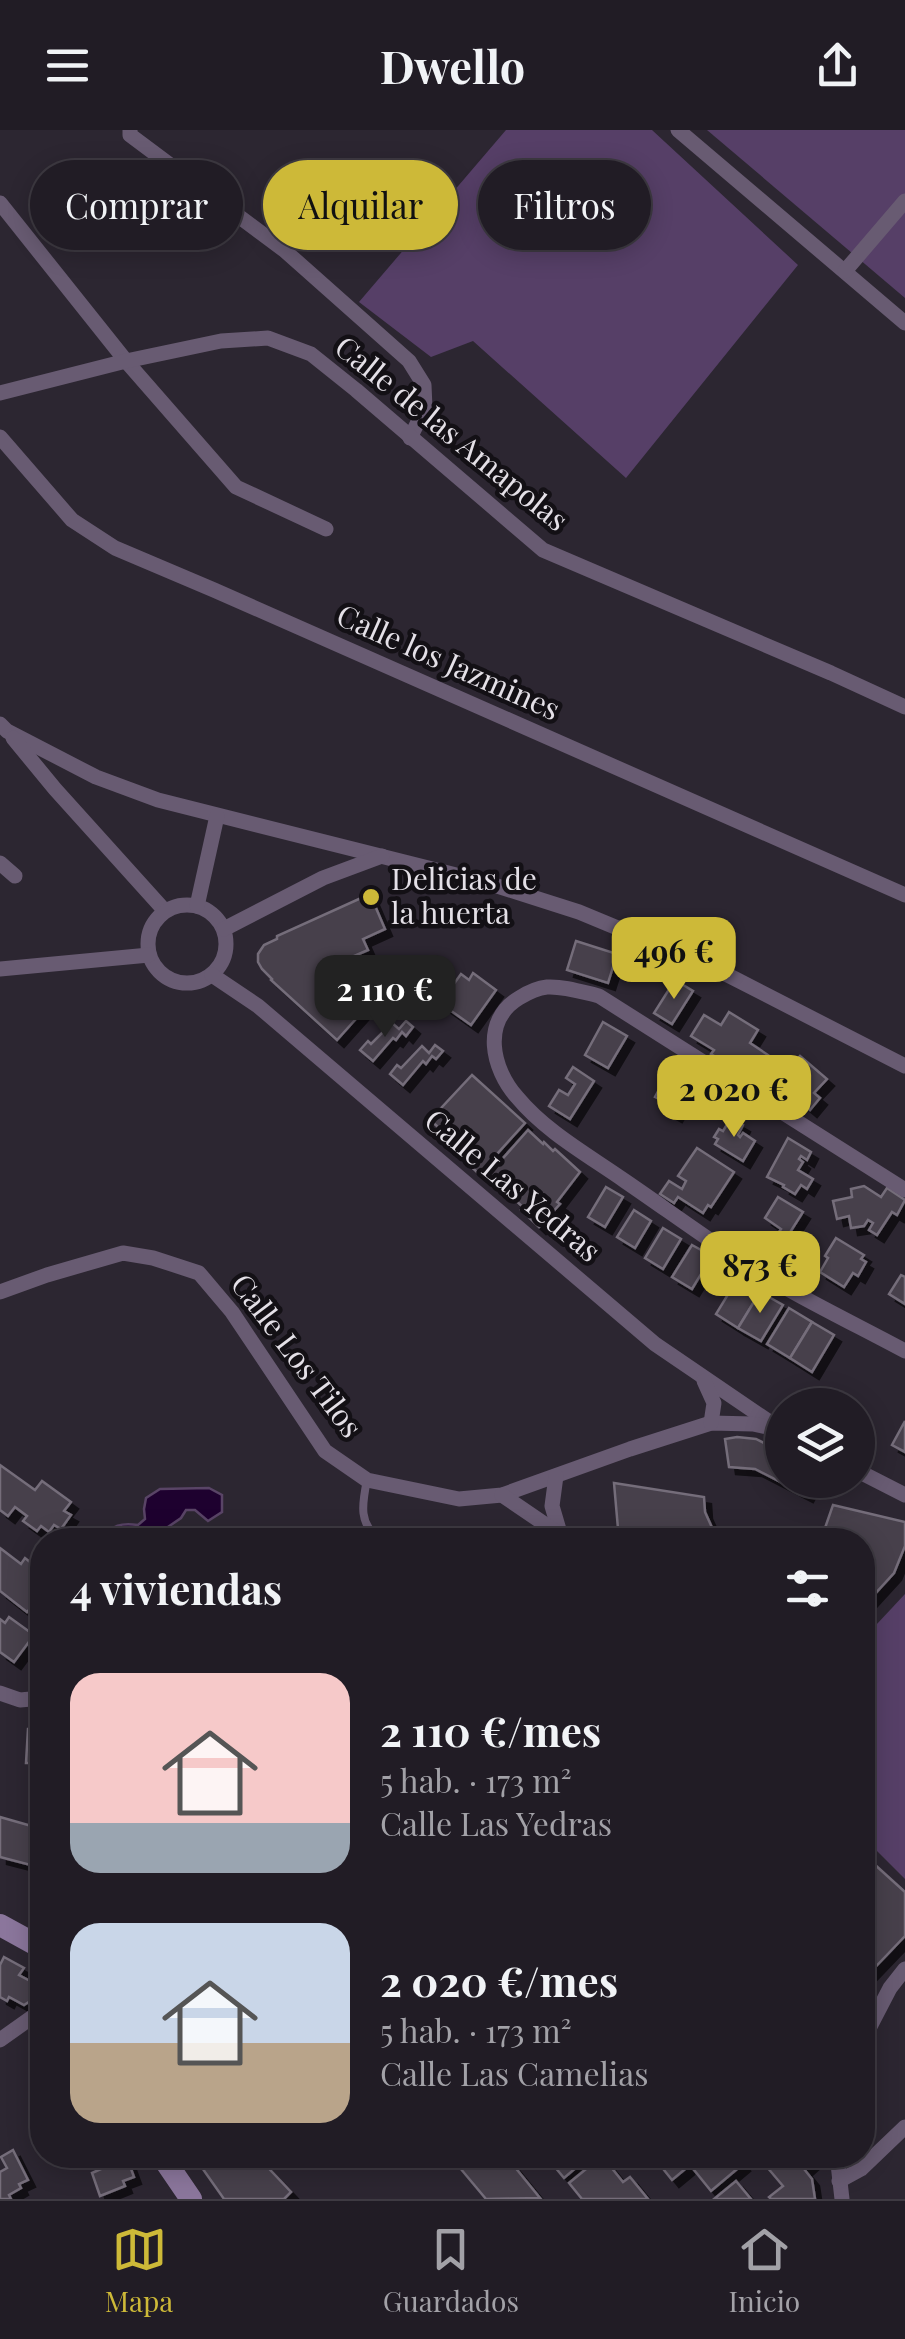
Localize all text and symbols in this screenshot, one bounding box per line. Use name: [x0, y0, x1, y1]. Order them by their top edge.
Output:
text: Dwello: [380, 35, 525, 95]
icon: menu: [40, 38, 95, 93]
icon: share: [810, 38, 865, 93]
chip: Comprar: [30, 160, 243, 250]
chip: Alquilar: [263, 160, 458, 250]
chip: Filtros: [478, 160, 651, 250]
street label: Calle de las Amapolas: [328, 326, 577, 539]
street label: Calle los Jazmines: [331, 594, 567, 728]
place label: Delicias de la huerta: [391, 858, 537, 932]
marker: Delicias de la huerta: [360, 886, 382, 908]
pin: 496 €: [604, 917, 744, 1002]
text: 496 €: [634, 928, 714, 971]
pin: 2 110 €: [293, 955, 477, 1040]
text: 2 110 €: [337, 966, 433, 1009]
pin: 2 020 €: [642, 1055, 826, 1140]
text: 2 020 €: [679, 1066, 789, 1109]
street label: Calle Las Yedras: [417, 1099, 609, 1270]
pin: 873 €: [690, 1231, 830, 1316]
text: 873 €: [722, 1242, 798, 1285]
street label: Calle Los Tilos: [223, 1265, 372, 1445]
map controls: [765, 1388, 875, 1498]
button: layers: [765, 1388, 875, 1498]
text: 4 viviendas: [70, 1560, 282, 1616]
icon: filters: [780, 1561, 835, 1616]
text: 2 110 €/mes: [380, 1702, 601, 1758]
icon: home: [150, 1713, 270, 1833]
text: 5 hab. · 173 m²: [380, 1758, 572, 1801]
text: Calle Las Yedras: [380, 1801, 612, 1844]
text: 2 020 €/mes: [380, 1952, 618, 2008]
icon: home: [150, 1963, 270, 2083]
text: 5 hab. · 173 m²: [380, 2008, 572, 2051]
text: Calle Las Camelias: [380, 2051, 648, 2094]
tab: Mapa: [105, 2222, 173, 2319]
tab: Guardados: [383, 2222, 519, 2319]
tab: Inicio: [729, 2222, 800, 2319]

